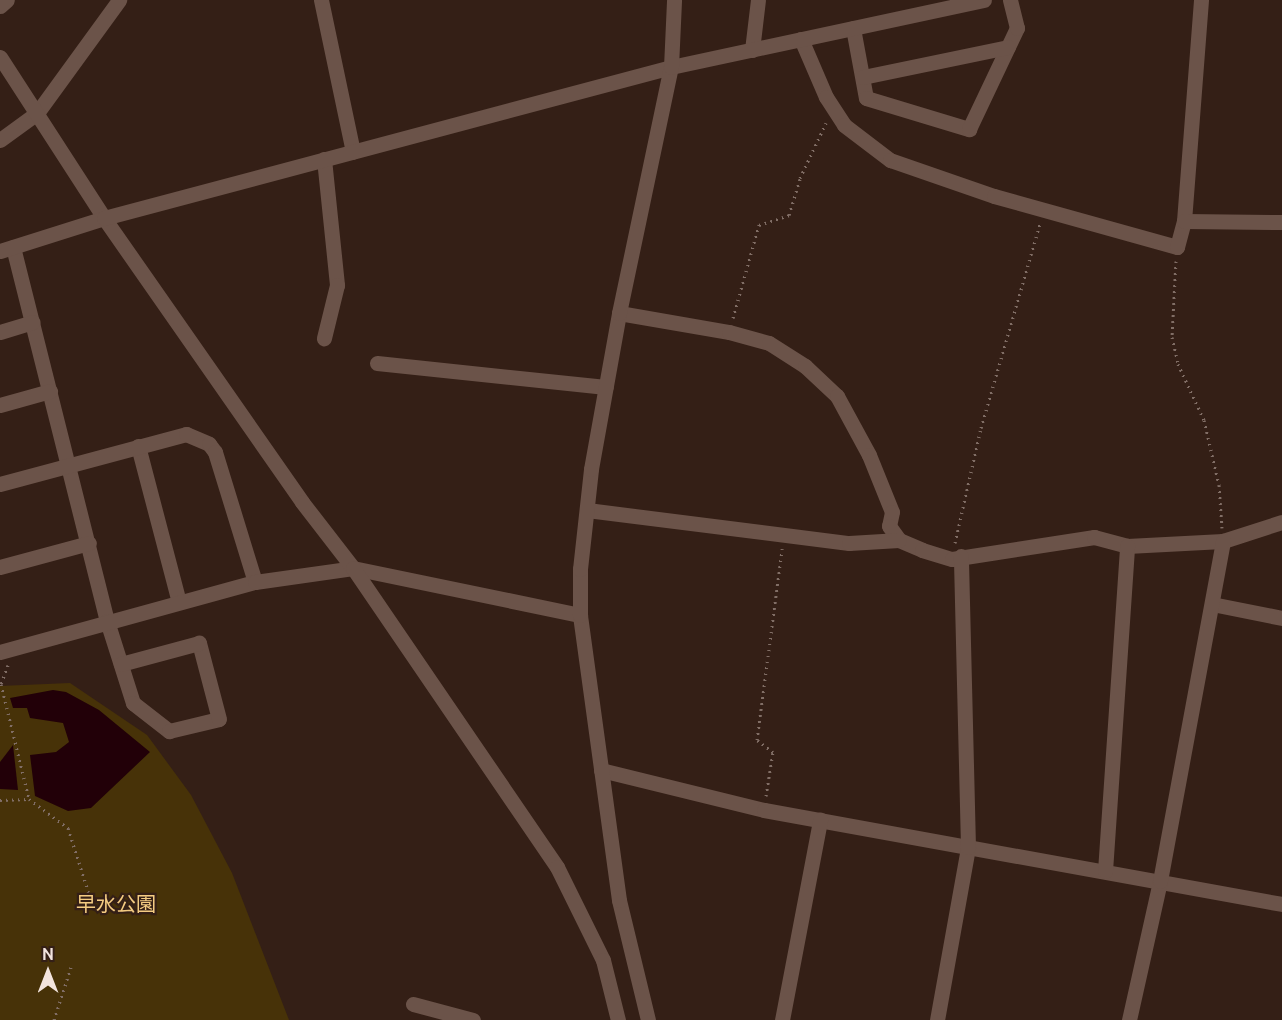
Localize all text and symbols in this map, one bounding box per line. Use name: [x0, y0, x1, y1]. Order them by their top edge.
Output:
park label: 早水公園: [76, 891, 156, 915]
north arrow: [18, 942, 78, 1002]
text: N: [42, 945, 54, 963]

